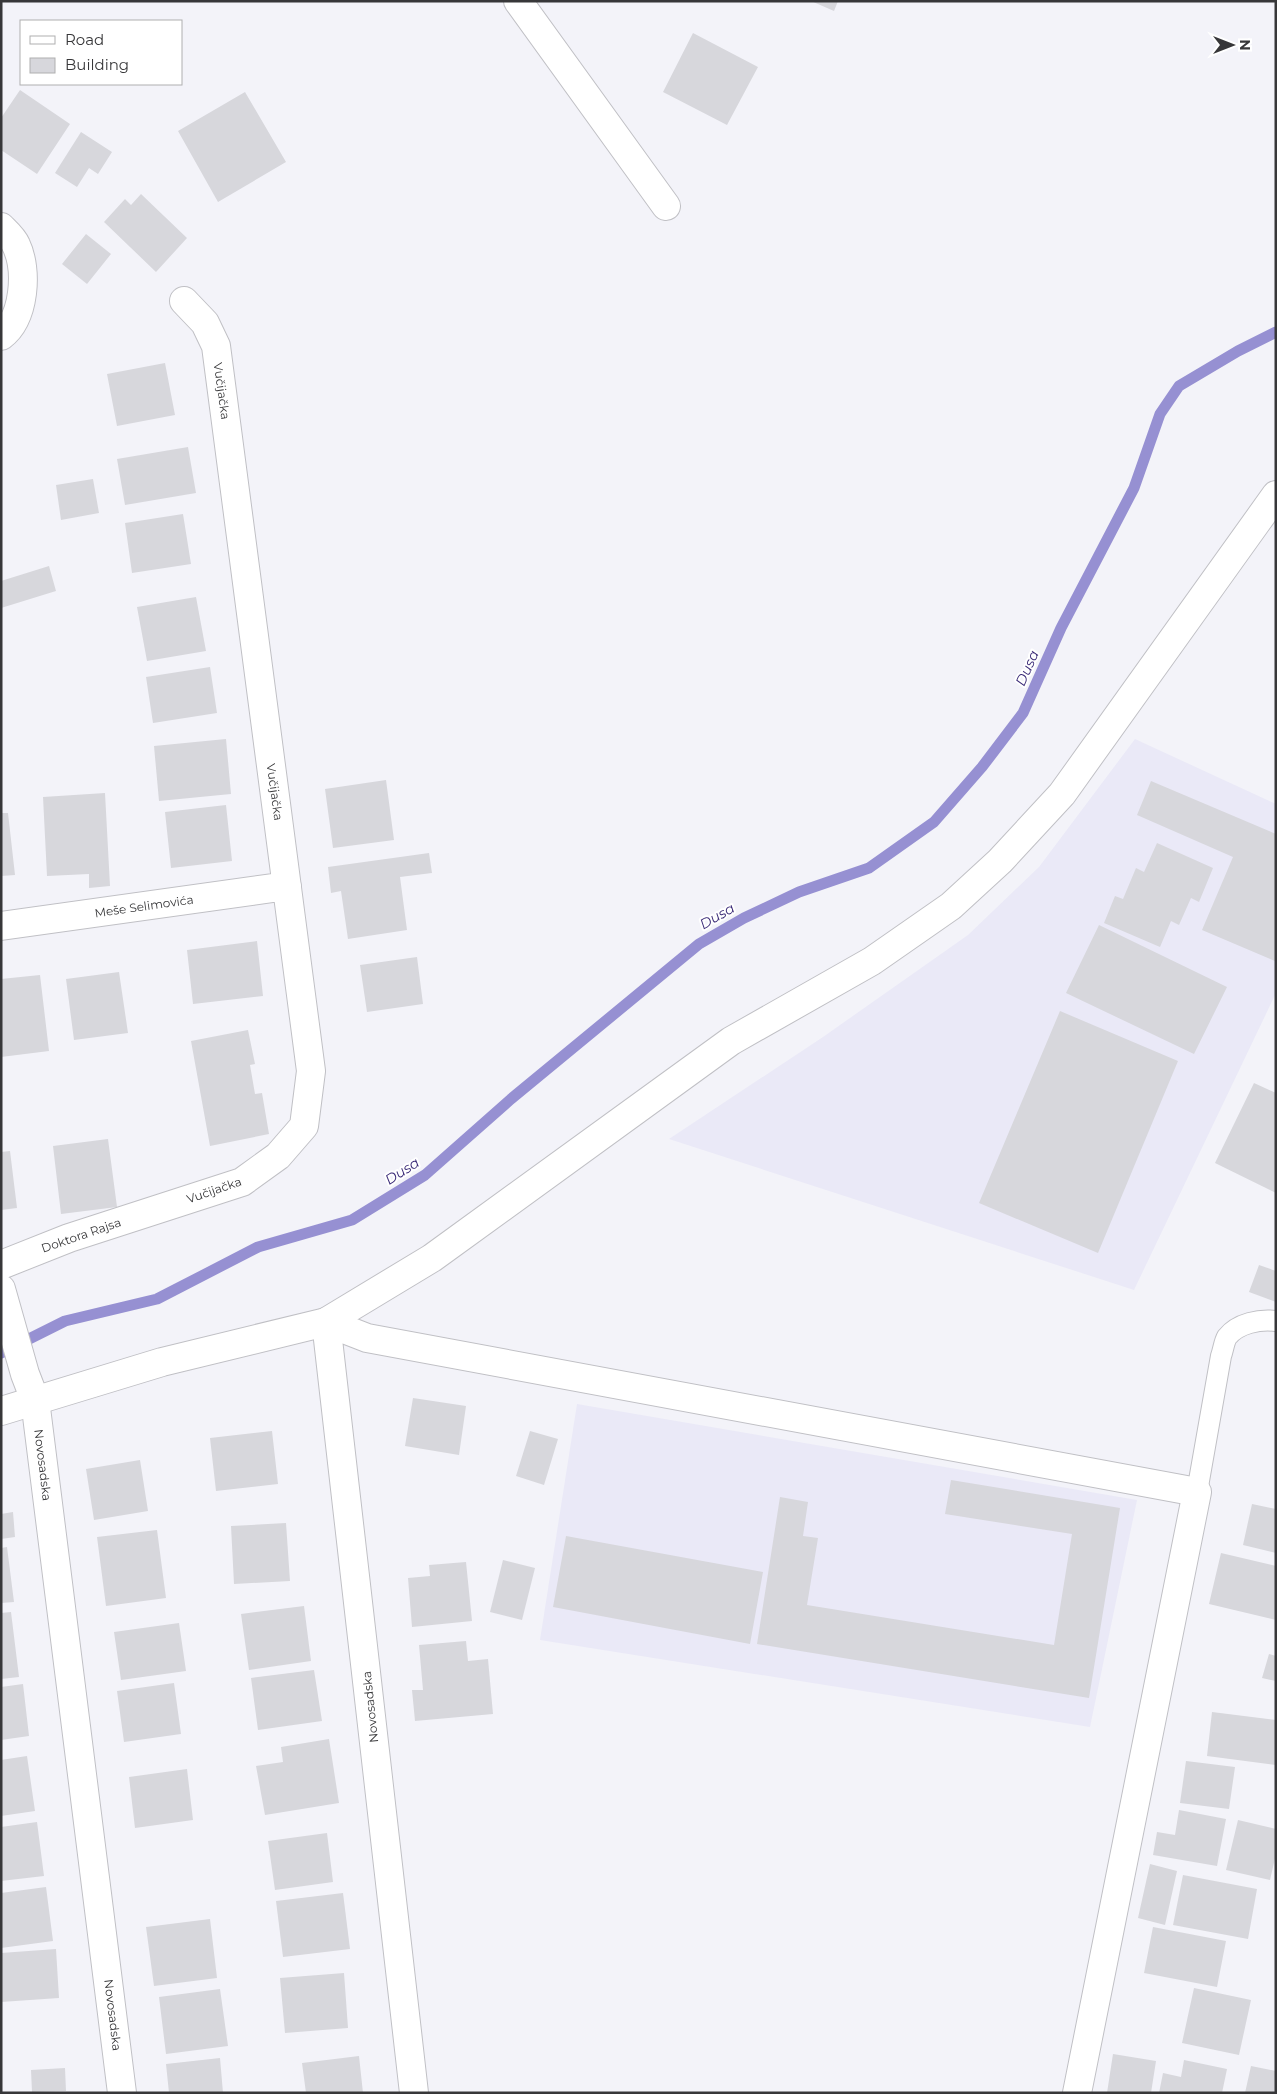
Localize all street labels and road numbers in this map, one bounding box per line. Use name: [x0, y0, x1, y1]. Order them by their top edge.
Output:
street label: Vučijačka: [211, 362, 233, 420]
street label: Vučijačka: [264, 763, 286, 821]
street label: Meše Selimovića: [94, 892, 194, 920]
street label: Vučijačka: [185, 1174, 243, 1206]
street label: Doktora Rajsa: [39, 1214, 123, 1256]
street label: Novosadska: [31, 1428, 55, 1502]
street label: Novosadska: [359, 1670, 381, 1744]
street label: Novosadska: [101, 1978, 125, 2052]

